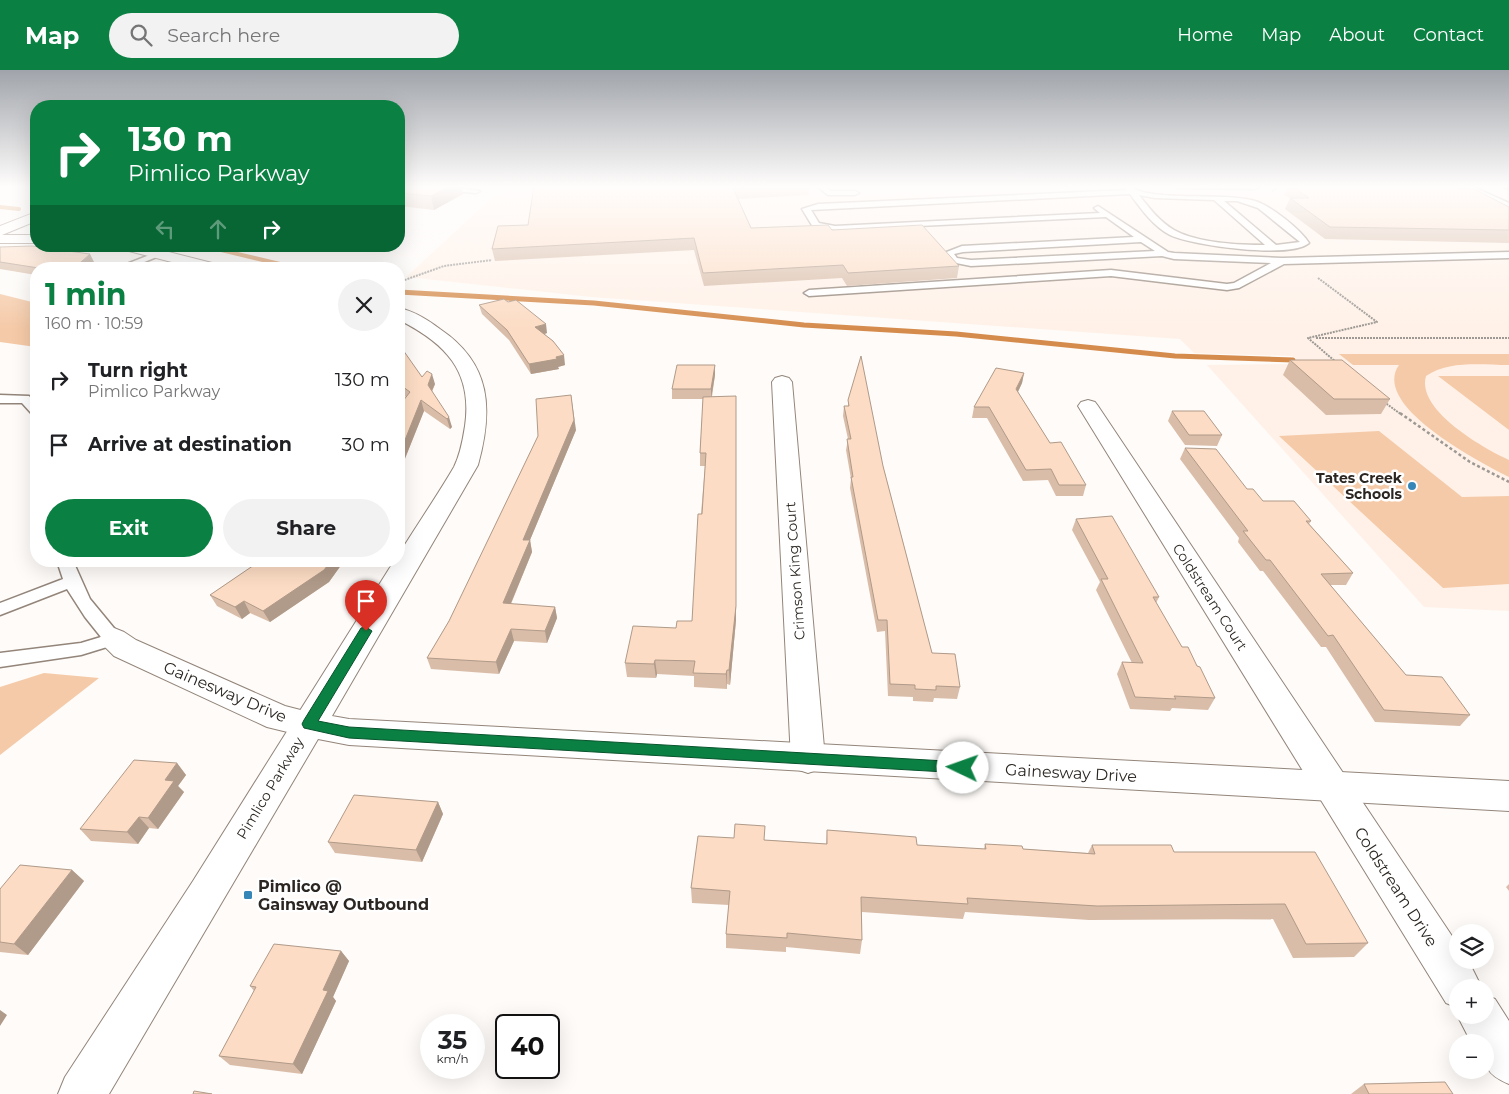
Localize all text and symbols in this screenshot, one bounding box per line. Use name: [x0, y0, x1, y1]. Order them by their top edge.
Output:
search box: [109, 13, 459, 58]
text: Map: [25, 21, 79, 50]
icon: search: [127, 21, 155, 49]
text: Search here: [167, 24, 280, 47]
text: Home: [1177, 24, 1233, 46]
text: Map: [1261, 24, 1301, 46]
text: About: [1329, 24, 1385, 46]
text: Contact: [1413, 24, 1484, 46]
text: 130 m: [128, 117, 233, 160]
icon: right: [45, 120, 110, 185]
text: Pimlico Parkway: [128, 160, 310, 187]
icon: left: [151, 215, 179, 243]
icon: ahead: [204, 215, 232, 243]
icon: right: [257, 215, 285, 243]
text: 1 min: [45, 276, 126, 313]
button: close: [338, 279, 390, 331]
text: 160 m · 10:59: [45, 314, 143, 333]
text: Turn right: [88, 359, 188, 382]
icon: right: [45, 366, 73, 394]
text: 130 m: [335, 368, 390, 391]
text: Pimlico Parkway: [88, 382, 220, 401]
icon: arrive: [45, 431, 73, 459]
text: Arrive at destination: [88, 433, 292, 456]
text: 30 m: [342, 433, 390, 456]
place label: Tates Creek Schools: [1316, 469, 1403, 503]
marker: Tates Creek Schools: [1406, 480, 1418, 492]
button: Exit: [45, 499, 213, 557]
button: Share: [223, 499, 390, 557]
street label: Crimson King Court: [781, 501, 809, 641]
street label: Coldstream Court: [1169, 540, 1251, 654]
pin: [345, 580, 387, 631]
icon: arrive: [352, 587, 380, 615]
street label: Gainesway Drive: [161, 657, 289, 727]
street label: Pimlico Parkway: [233, 733, 308, 842]
position arrow: [936, 741, 988, 793]
street label: Gainesway Drive: [1005, 760, 1137, 786]
street label: Coldstream Drive: [1350, 824, 1442, 950]
place label: Pimlico @ Gainsway Outbound: [258, 877, 429, 914]
marker: Pimlico @ Gainsway Outbound: [242, 889, 254, 901]
map controls: [1449, 924, 1494, 1079]
button: layers: [1449, 924, 1494, 969]
button: +: [1449, 979, 1494, 1024]
speed limit sign: 40: [495, 1014, 560, 1079]
text: 35: [438, 1025, 467, 1055]
button: −: [1449, 1034, 1494, 1079]
text: km/h: [436, 1051, 469, 1066]

